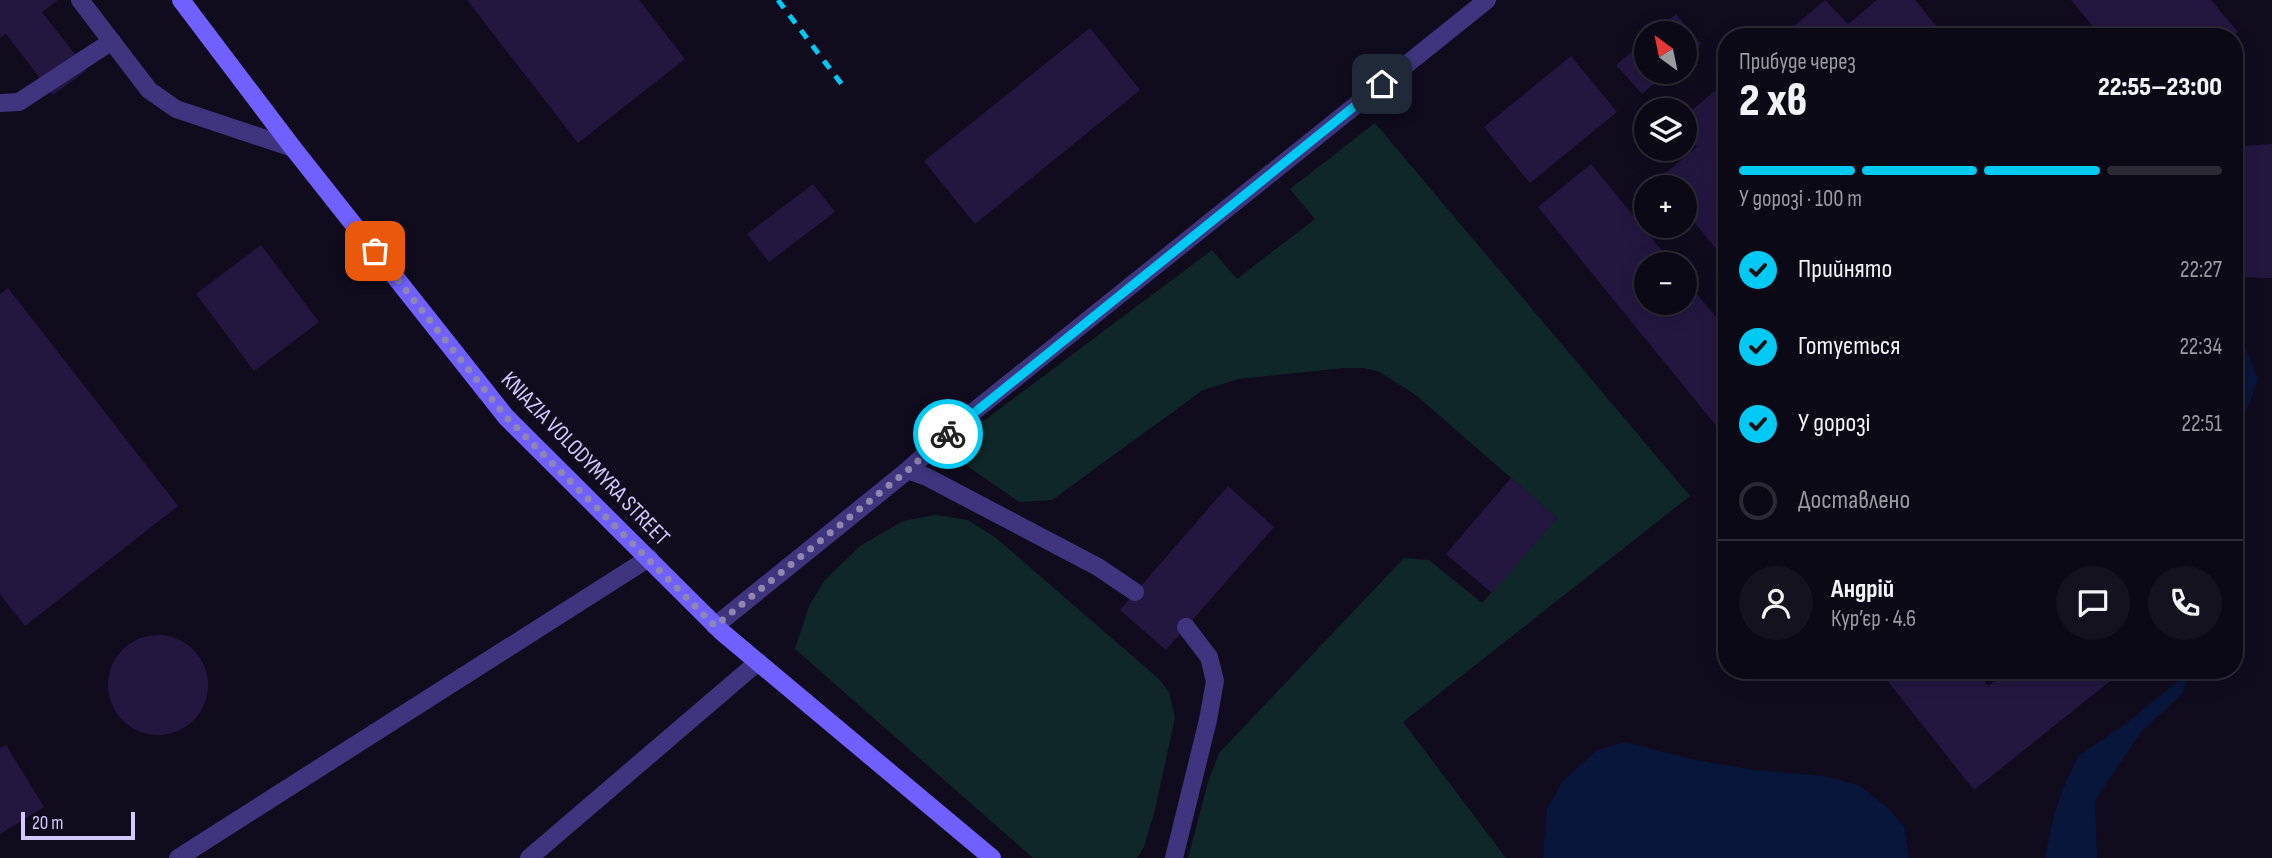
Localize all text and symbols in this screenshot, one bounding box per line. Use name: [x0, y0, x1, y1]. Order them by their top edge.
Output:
north arrow: [1634, 21, 1698, 84]
map controls: [1634, 21, 1697, 315]
text: Прибуде через: [1739, 48, 1856, 76]
pin: [1352, 54, 1412, 114]
icon: home: [1363, 65, 1401, 103]
text: 22:55–23:00: [2098, 72, 2222, 103]
text: 2 хв: [1739, 74, 1807, 129]
button: layers: [1634, 98, 1697, 161]
button: +: [1634, 175, 1697, 238]
text: У дорозі · 100 m: [1739, 185, 1862, 213]
pin: [345, 221, 405, 281]
icon: bag: [356, 232, 394, 270]
icon: check: [1739, 251, 1777, 289]
button: −: [1634, 252, 1697, 315]
text: Прийнято: [1798, 254, 1892, 285]
text: 22:27: [2180, 256, 2222, 284]
icon: check: [1739, 328, 1777, 366]
text: Готується: [1798, 331, 1900, 362]
text: 22:34: [2179, 333, 2222, 361]
street label: KNIAZIA VOLODYMYRA STREET: [495, 366, 676, 552]
courier: [913, 399, 983, 469]
icon: check: [1739, 405, 1777, 443]
text: У дорозі: [1798, 408, 1870, 439]
text: 22:51: [2181, 410, 2222, 438]
icon: bike: [929, 415, 967, 453]
text: Доставлено: [1798, 485, 1910, 516]
button: person: [1739, 566, 1813, 640]
button: chat: [2056, 566, 2130, 640]
button: phone: [2148, 566, 2222, 640]
text: Андрій: [1831, 574, 1894, 605]
text: Кур’єр · 4.6: [1831, 605, 1916, 633]
scale bar: [21, 809, 135, 841]
text: 20 m: [32, 812, 64, 835]

